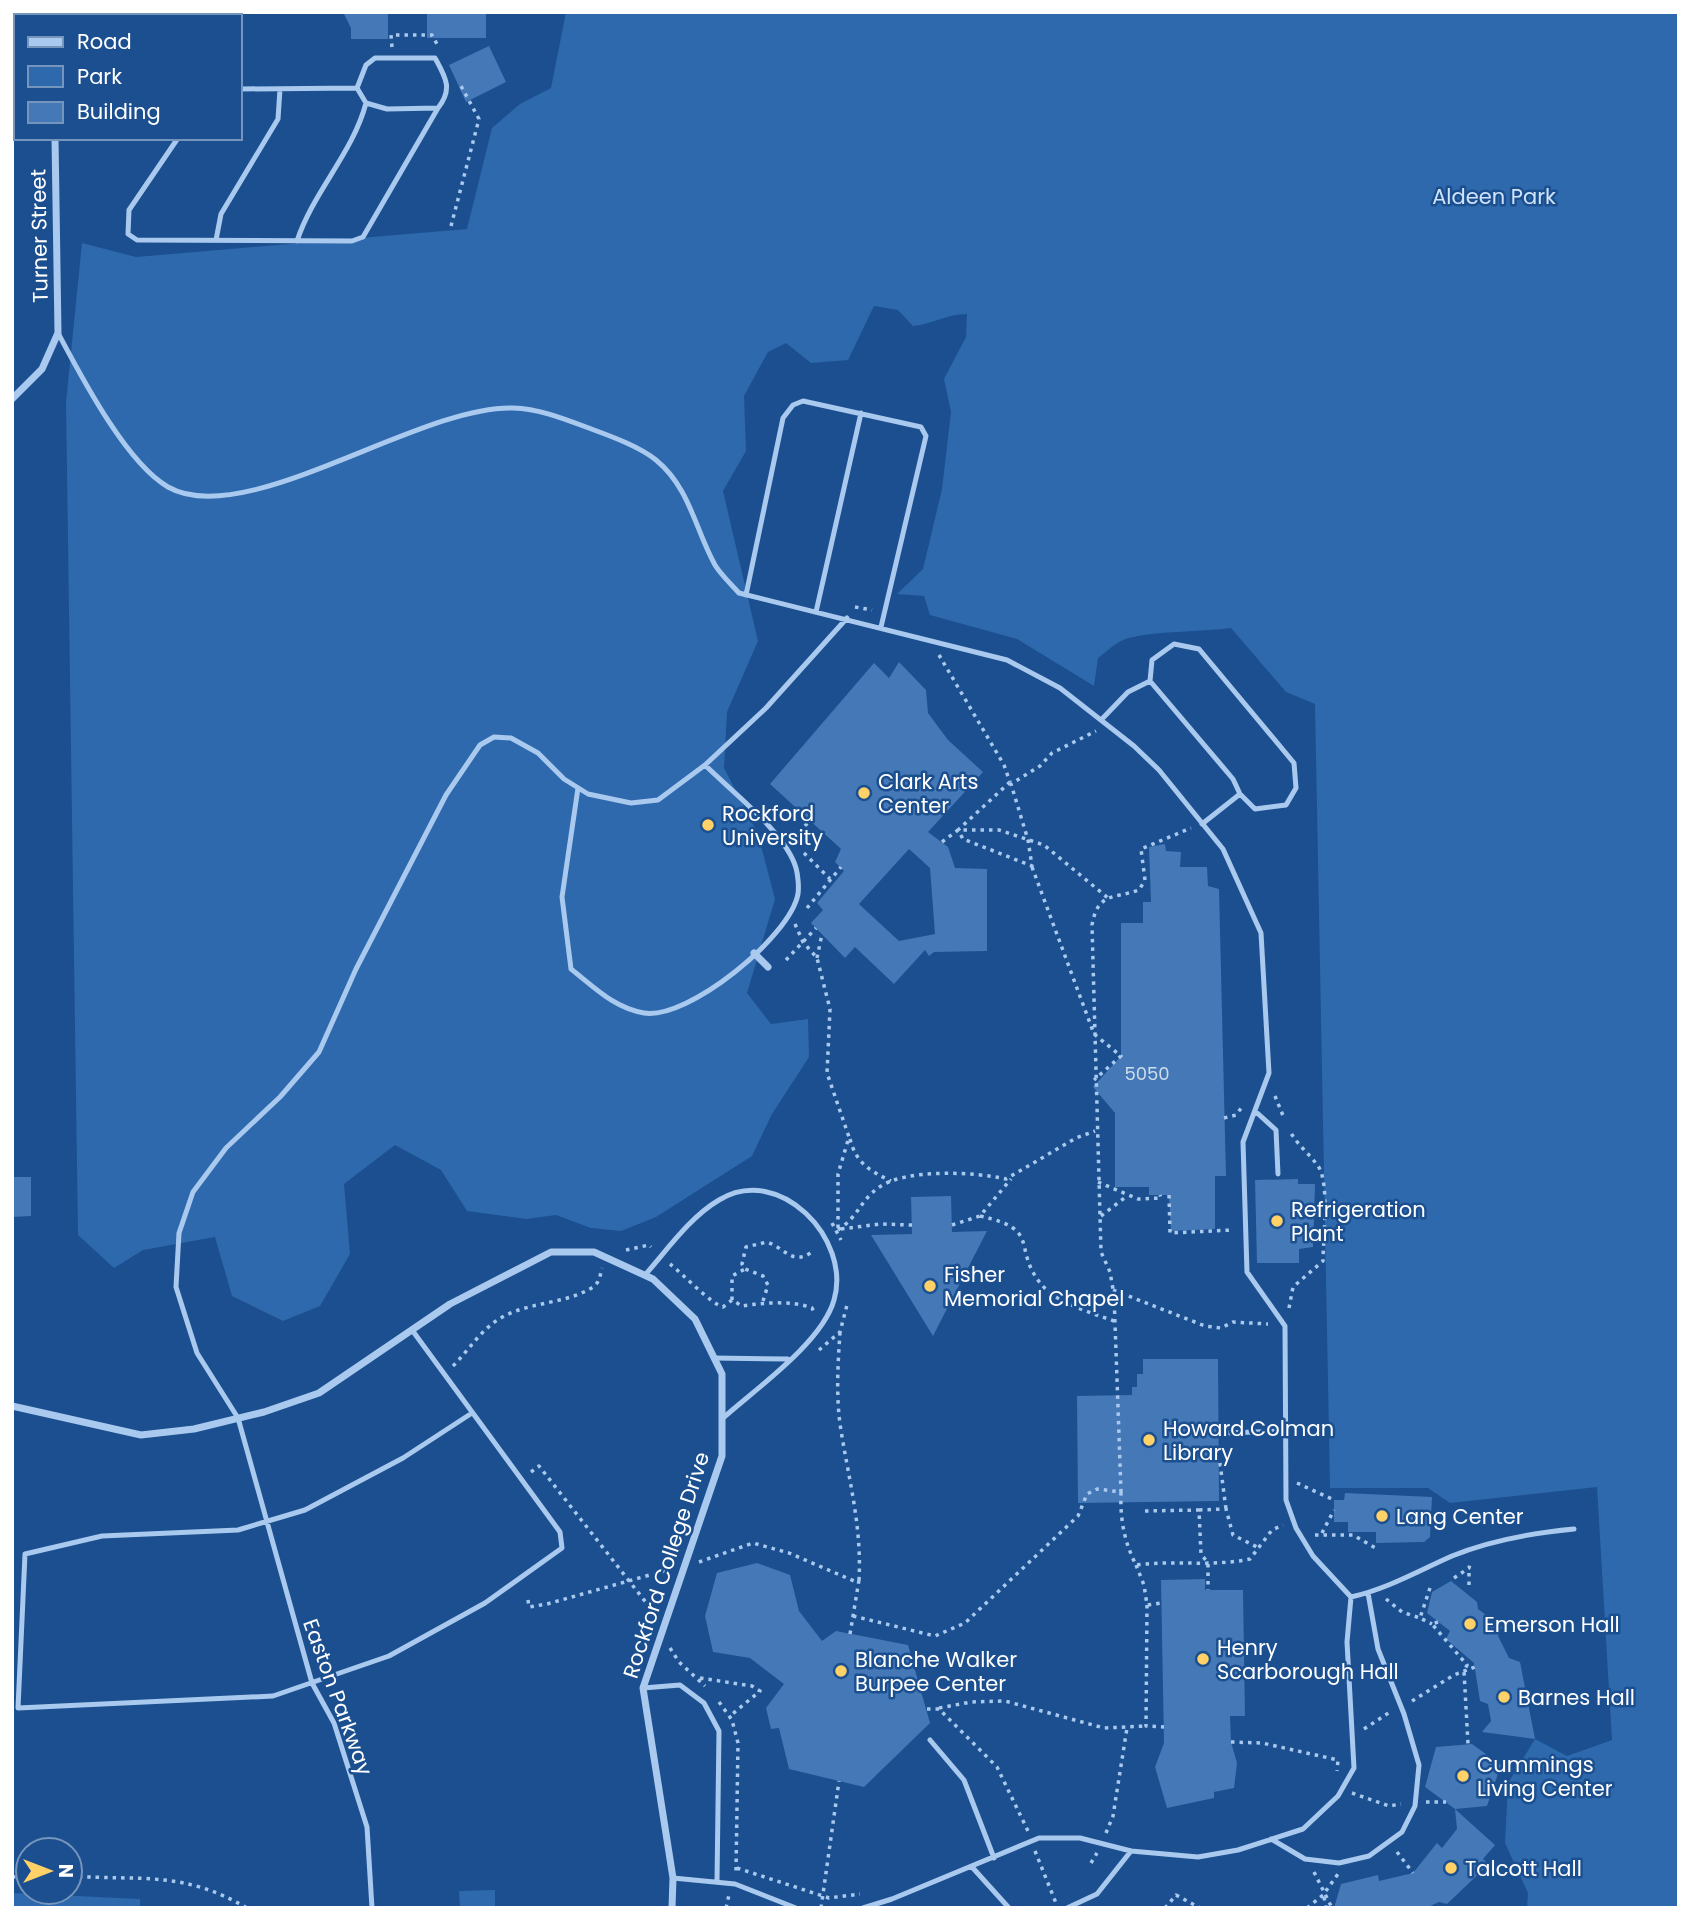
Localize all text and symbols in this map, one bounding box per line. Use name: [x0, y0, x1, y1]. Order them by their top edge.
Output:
legend: [14, 14, 242, 140]
text: Road: [77, 27, 132, 56]
text: Park: [77, 62, 122, 91]
text: Building: [77, 97, 161, 126]
street label: Turner Street: [23, 169, 55, 303]
park label: Aldeen Park: [1432, 182, 1556, 211]
place label: Clark Arts Center: [878, 767, 978, 820]
marker: Clark Arts Center: [856, 785, 872, 801]
place label: Rockford University: [722, 799, 823, 852]
marker: Rockford University: [700, 817, 716, 833]
house number: 5050: [1124, 1061, 1170, 1086]
place label: Refrigeration Plant: [1291, 1195, 1426, 1248]
marker: Refrigeration Plant: [1269, 1213, 1285, 1229]
place label: Fisher Memorial Chapel: [944, 1260, 1124, 1313]
marker: Fisher Memorial Chapel: [922, 1278, 938, 1294]
place label: Howard Colman Library: [1163, 1414, 1334, 1467]
marker: Howard Colman Library: [1141, 1432, 1157, 1448]
street label: Rockford College Drive: [616, 1448, 716, 1682]
place label: Lang Center: [1396, 1502, 1524, 1531]
marker: Lang Center: [1374, 1508, 1390, 1524]
place label: Emerson Hall: [1484, 1610, 1620, 1639]
street label: Easton Parkway: [296, 1615, 380, 1779]
marker: Emerson Hall: [1462, 1616, 1478, 1632]
place label: Henry Scarborough Hall: [1217, 1633, 1399, 1686]
place label: Blanche Walker Burpee Center: [855, 1645, 1017, 1698]
marker: Henry Scarborough Hall: [1195, 1651, 1211, 1667]
marker: Blanche Walker Burpee Center: [833, 1663, 849, 1679]
place label: Barnes Hall: [1518, 1683, 1635, 1712]
marker: Barnes Hall: [1496, 1689, 1512, 1705]
place label: Cummings Living Center: [1477, 1750, 1613, 1803]
marker: Cummings Living Center: [1455, 1768, 1471, 1784]
north arrow: [14, 1836, 84, 1906]
place label: Talcott Hall: [1465, 1854, 1582, 1883]
marker: Talcott Hall: [1443, 1860, 1459, 1876]
text: N: [52, 1864, 79, 1878]

